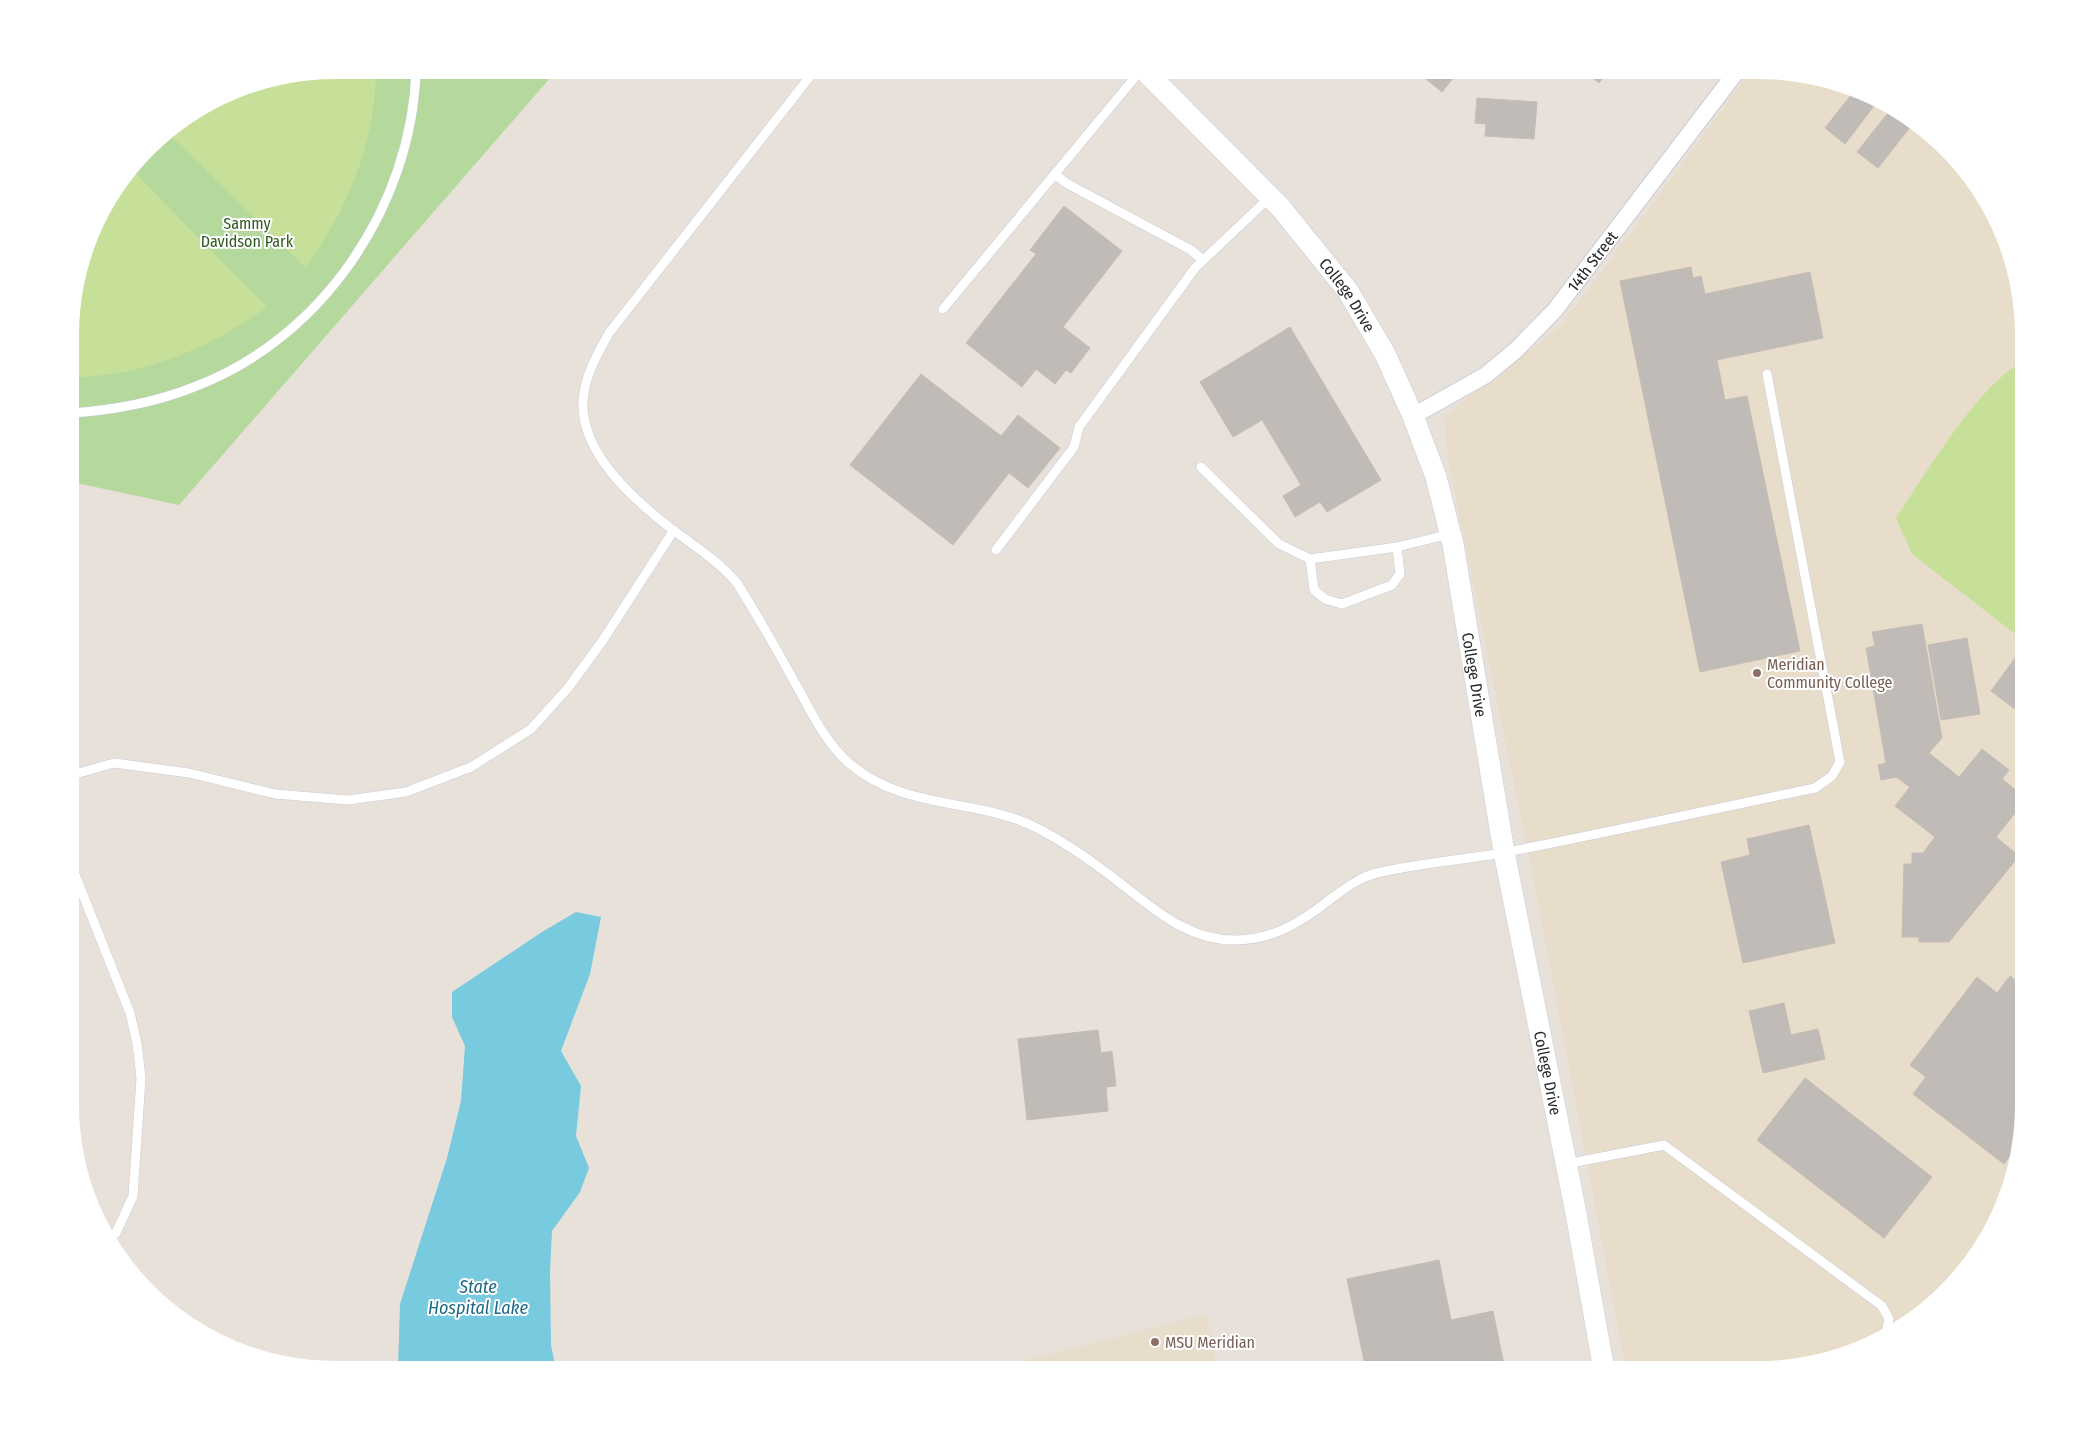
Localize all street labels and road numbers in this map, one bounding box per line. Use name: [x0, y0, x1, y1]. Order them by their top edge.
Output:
street label: 14th Street: [1563, 227, 1622, 295]
street label: College Drive: [1316, 254, 1379, 335]
street label: College Drive: [1458, 631, 1491, 718]
street label: College Drive: [1530, 1029, 1566, 1117]

